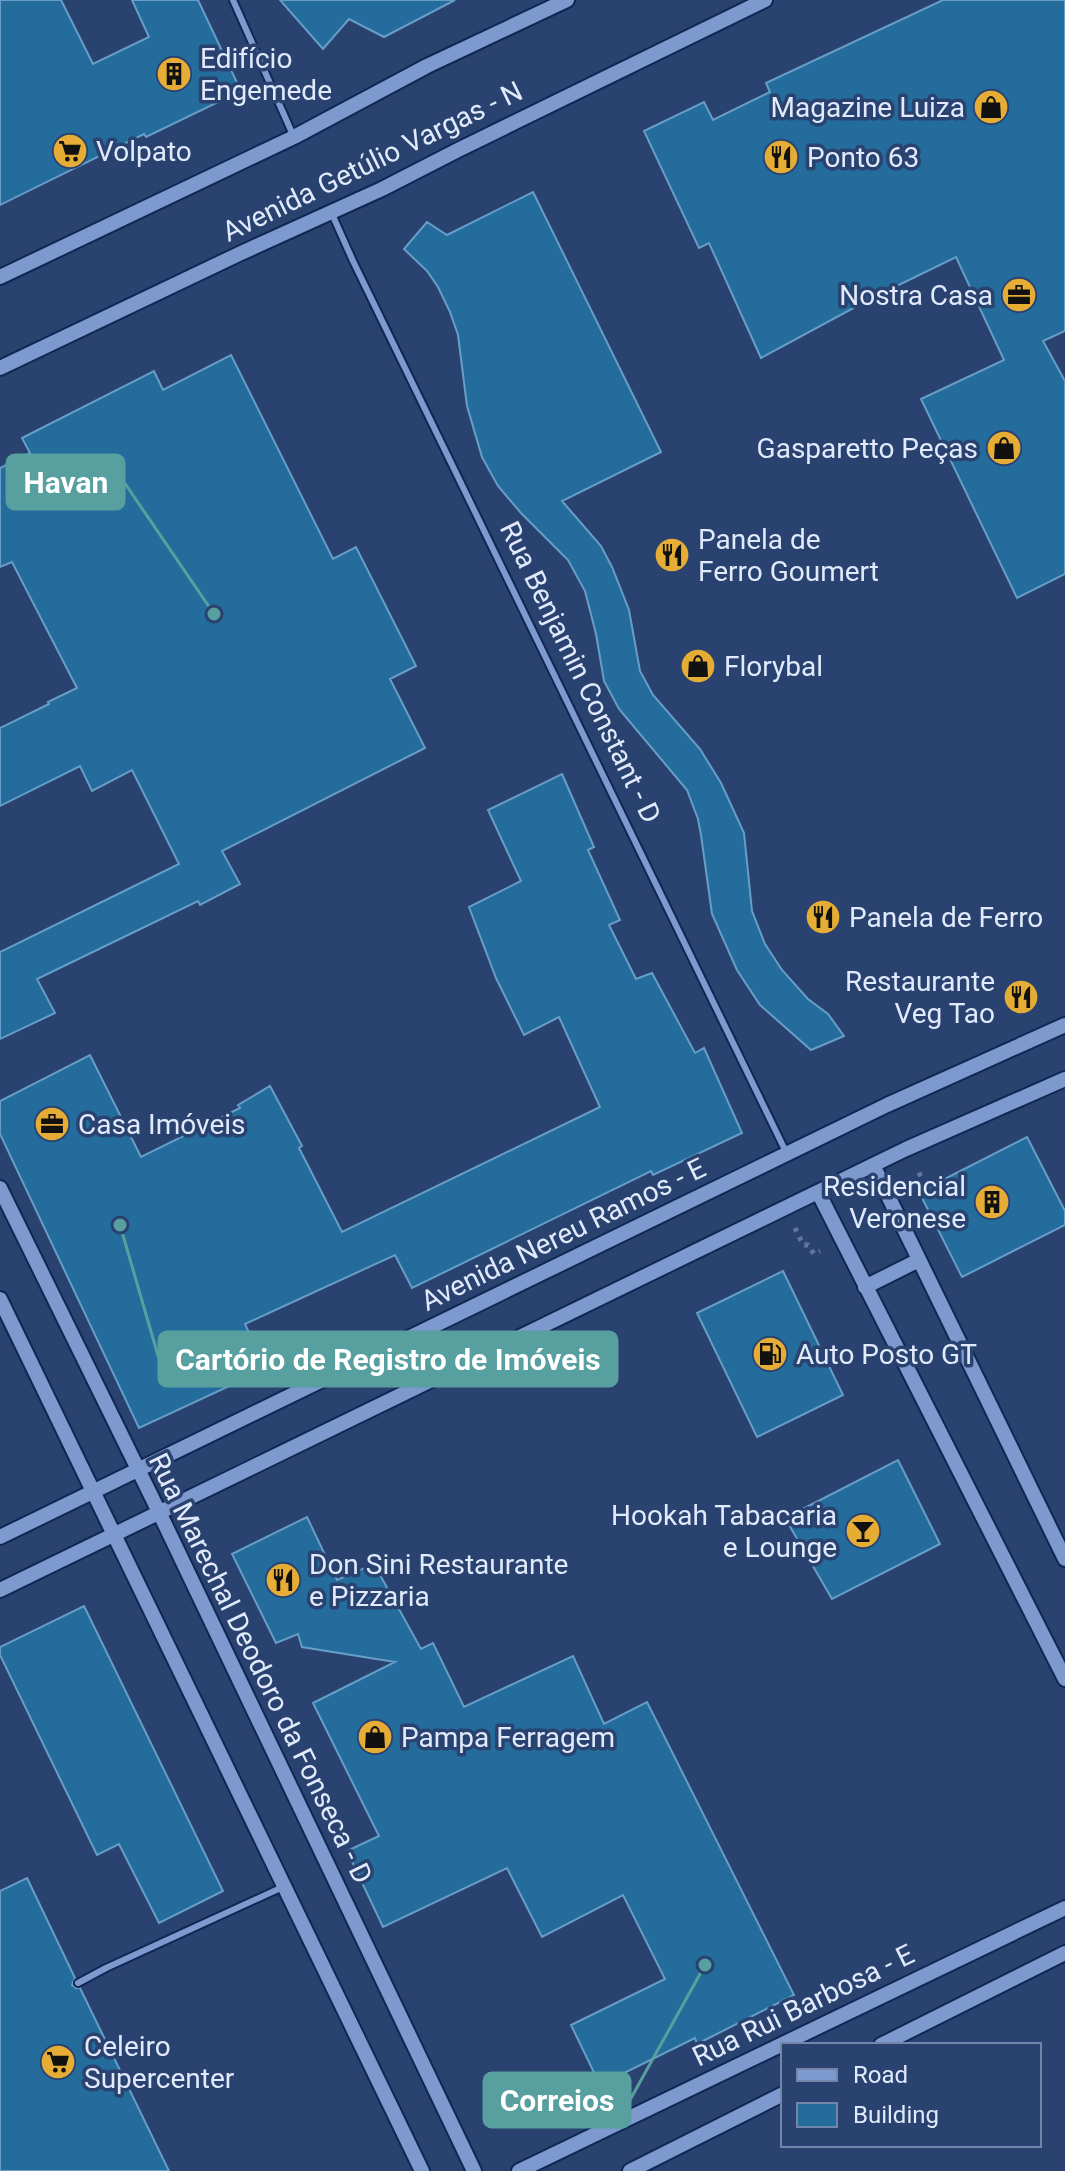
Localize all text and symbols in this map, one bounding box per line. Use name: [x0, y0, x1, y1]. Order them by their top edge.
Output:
place label: Edifício Engemede: [200, 42, 332, 107]
building icon: Edifício Engemede: [155, 55, 193, 93]
street label: Avenida Getúlio Vargas - N: [217, 74, 528, 249]
shop icon: Magazine Luiza: [972, 88, 1010, 126]
place label: Magazine Luiza: [771, 91, 965, 124]
supermarket icon: Volpato: [51, 132, 89, 170]
place label: Volpato: [96, 135, 192, 168]
restaurant icon: Ponto 63: [762, 138, 800, 176]
place label: Ponto 63: [807, 141, 919, 174]
office icon: Nostra Casa: [1000, 276, 1038, 314]
place label: Nostra Casa: [839, 279, 993, 312]
shop icon: Gasparetto Peças: [985, 429, 1023, 467]
place label: Gasparetto Peças: [757, 432, 978, 465]
callout: Havan: [7, 455, 124, 509]
text: Havan: [24, 465, 108, 500]
street label: Rua Benjamin Constant - D: [493, 516, 668, 828]
place label: Panela de Ferro Goumert: [698, 523, 879, 588]
restaurant icon: Panela de Ferro Goumert: [653, 536, 691, 574]
shop icon: Florybal: [679, 647, 717, 685]
place label: Florybal: [724, 650, 823, 683]
restaurant icon: Panela de Ferro: [804, 898, 842, 936]
place label: Panela de Ferro: [849, 901, 1043, 934]
place label: Restaurante Veg Tao: [845, 965, 995, 1030]
restaurant icon: Restaurante Veg Tao: [1002, 978, 1040, 1016]
office icon: Casa Imóveis: [33, 1105, 71, 1143]
place label: Casa Imóveis: [78, 1108, 246, 1141]
street label: Avenida Nereu Ramos - E: [416, 1151, 711, 1318]
place label: Residencial Veronese: [823, 1170, 966, 1235]
building icon: Residencial Veronese: [973, 1183, 1011, 1221]
callout: Cartório de Registro de Imóveis: [159, 1332, 617, 1386]
fuel station icon: Auto Posto GT: [751, 1335, 789, 1373]
place label: Auto Posto GT: [796, 1338, 977, 1371]
text: Cartório de Registro de Imóveis: [175, 1342, 601, 1377]
street label: Rua Marechal Deodoro da Fonseca - D: [142, 1448, 379, 1889]
place label: Hookah Tabacaria e Lounge: [611, 1499, 837, 1564]
bar icon: Hookah Tabacaria e Lounge: [844, 1512, 882, 1550]
place label: Don Sini Restaurante e Pizzaria: [309, 1548, 568, 1613]
restaurant icon: Don Sini Restaurante e Pizzaria: [264, 1561, 302, 1599]
shop icon: Pampa Ferragem: [356, 1718, 394, 1756]
place label: Pampa Ferragem: [401, 1721, 615, 1754]
street label: Rua Rui Barbosa - E: [687, 1937, 919, 2073]
place label: Celeiro Supercenter: [84, 2030, 235, 2095]
supermarket icon: Celeiro Supercenter: [39, 2043, 77, 2081]
legend: [781, 2043, 1041, 2147]
text: Road: [853, 2061, 908, 2089]
callout: Correios: [484, 2073, 630, 2127]
text: Correios: [500, 2083, 614, 2118]
text: Building: [853, 2101, 939, 2129]

